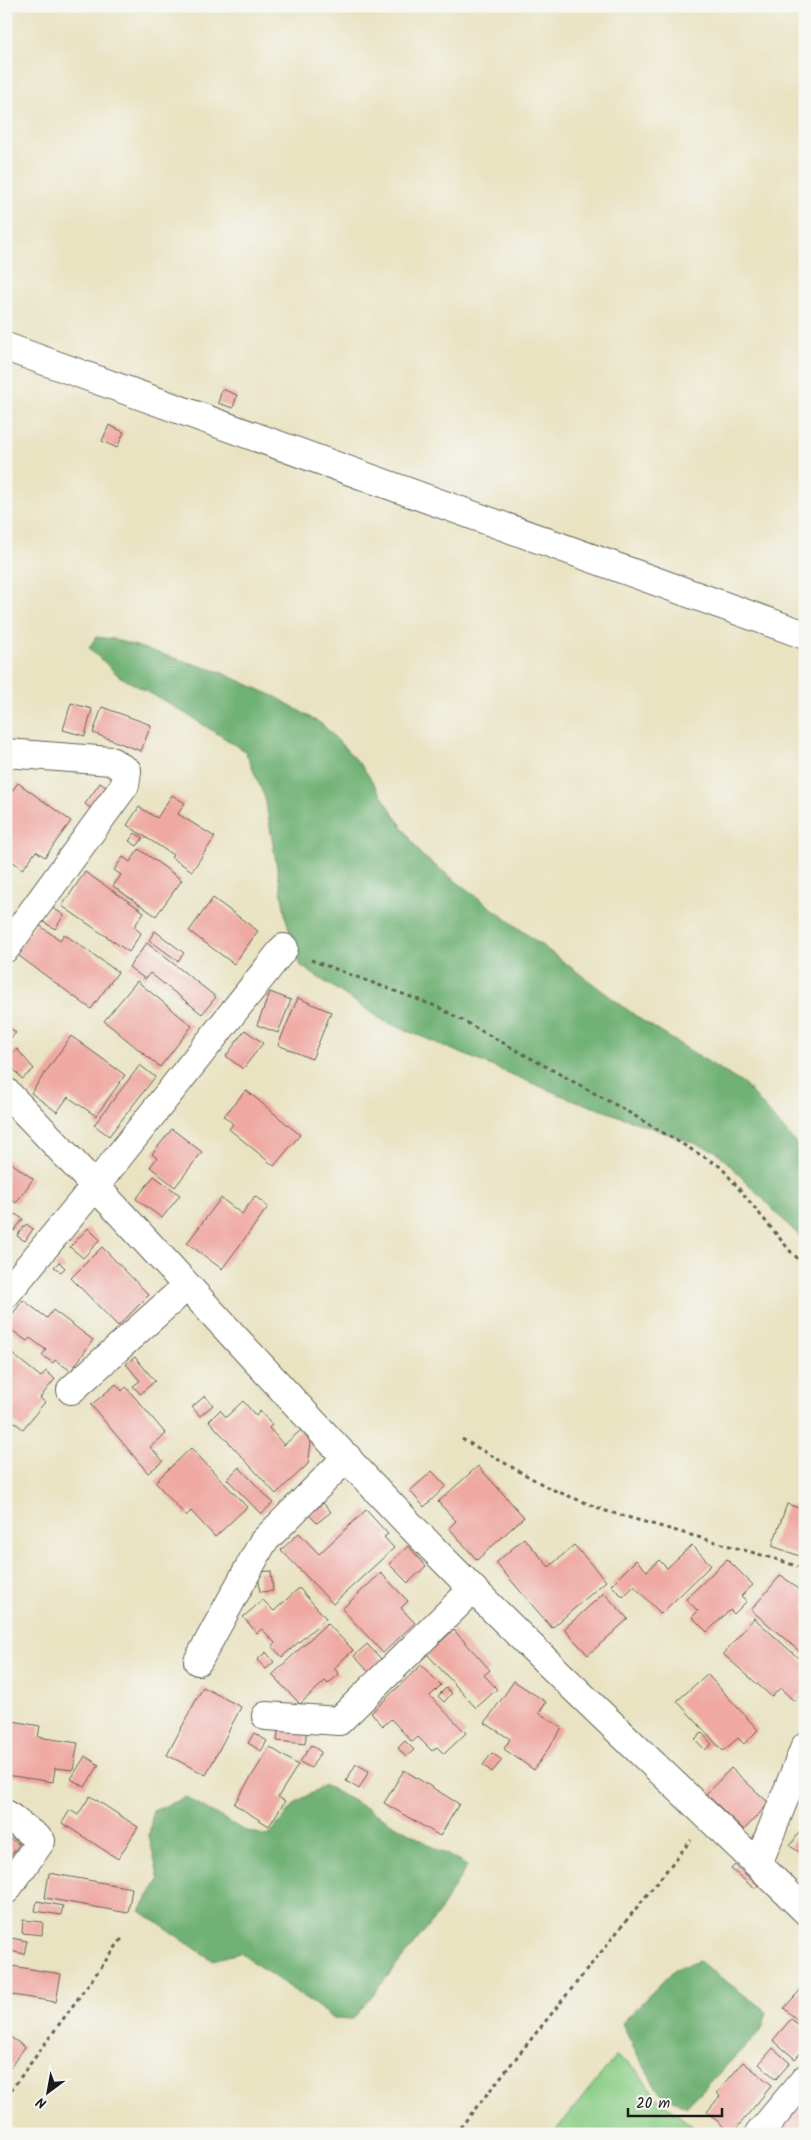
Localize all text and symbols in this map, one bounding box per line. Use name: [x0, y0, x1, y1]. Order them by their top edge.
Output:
north arrow: [22, 2068, 72, 2118]
scale bar: [628, 2085, 722, 2117]
text: N: [32, 2090, 51, 2114]
text: 20 m: [636, 2092, 670, 2116]

